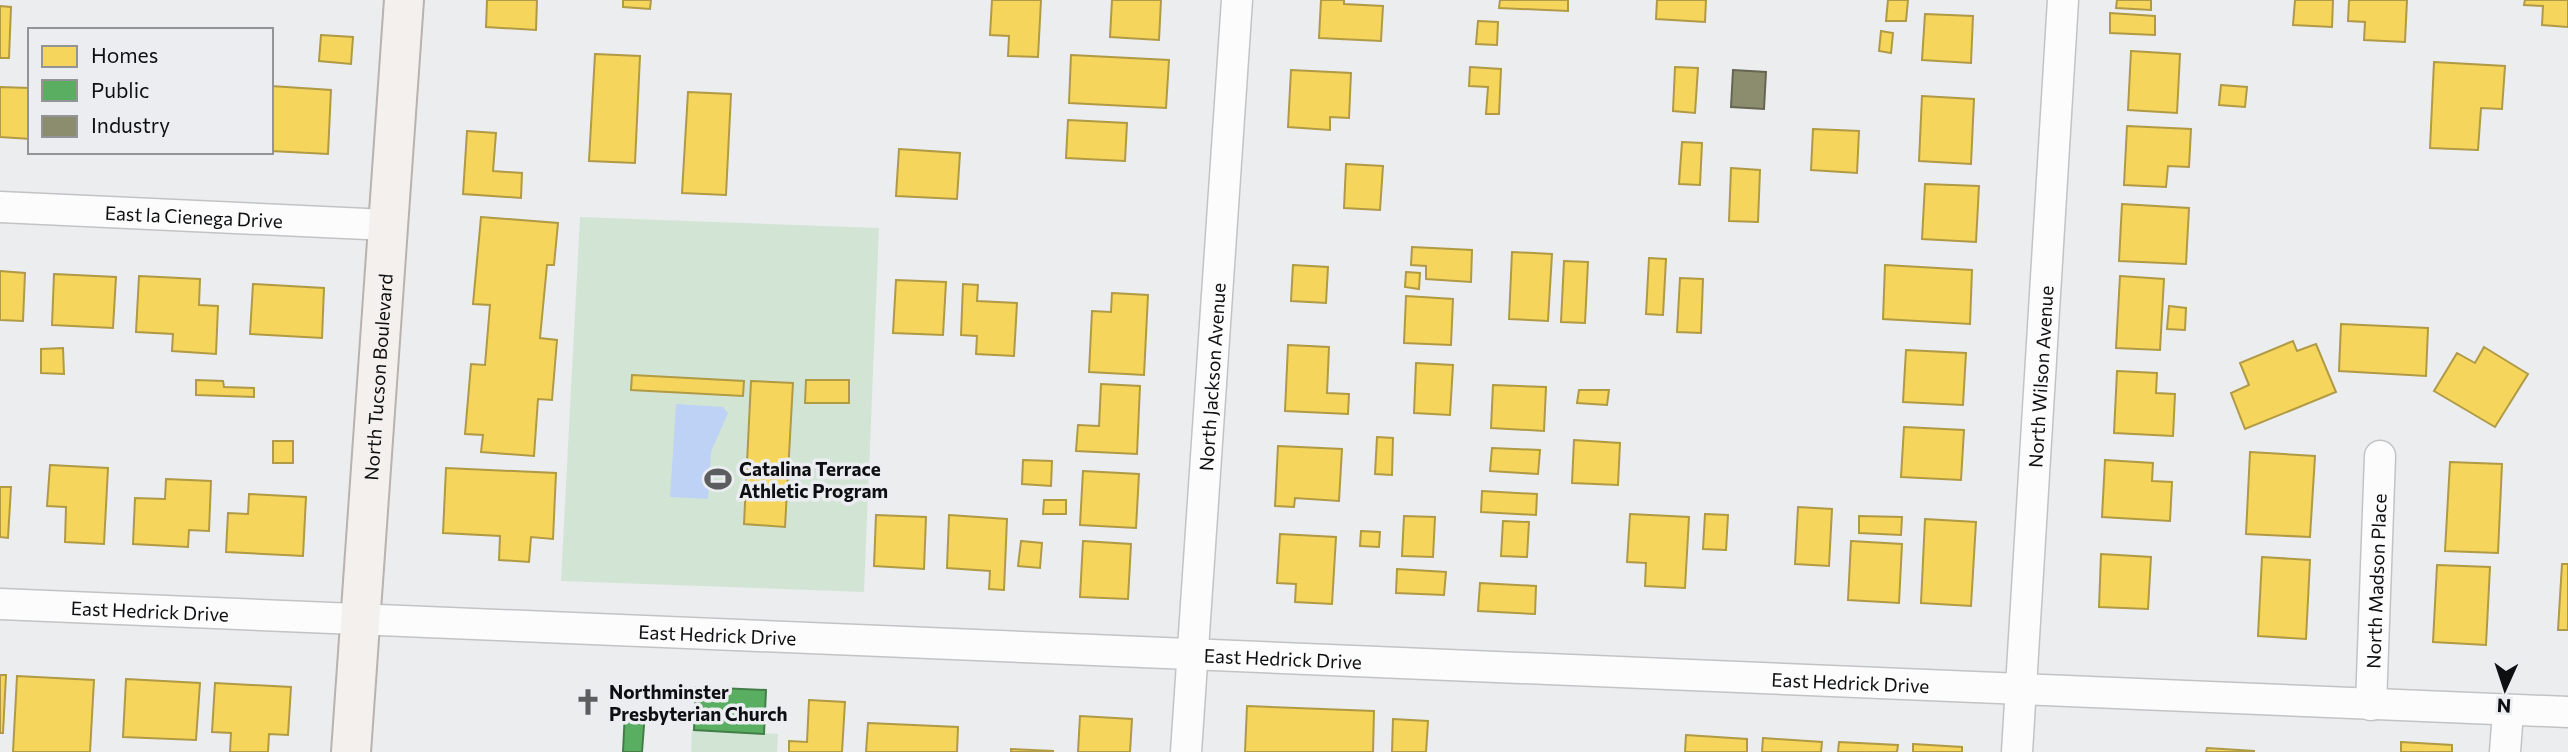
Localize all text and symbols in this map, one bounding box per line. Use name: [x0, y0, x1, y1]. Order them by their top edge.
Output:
legend: [28, 28, 273, 154]
text: Homes: [91, 42, 158, 67]
text: Public: [91, 77, 149, 102]
text: Industry: [91, 112, 170, 137]
street label: East la Cienega Drive: [104, 200, 283, 232]
street label: North Tucson Boulevard: [359, 273, 396, 481]
street label: North Jackson Avenue: [1194, 282, 1229, 472]
street label: North Wilson Avenue: [2023, 285, 2057, 469]
place label: Catalina Terrace Athletic Program: [739, 457, 888, 502]
sports icon: Catalina Terrace Athletic Program: [703, 464, 733, 494]
street label: North Madson Place: [2361, 493, 2390, 669]
street label: East Hedrick Drive: [70, 595, 229, 625]
street label: East Hedrick Drive: [638, 619, 797, 649]
street label: East Hedrick Drive: [1203, 643, 1362, 673]
north arrow: [2470, 654, 2540, 724]
street label: East Hedrick Drive: [1771, 667, 1930, 697]
place label: Northminster Presbyterian Church: [609, 680, 787, 725]
church icon: Northminster Presbyterian Church: [573, 687, 603, 717]
text: N: [2496, 695, 2512, 718]

